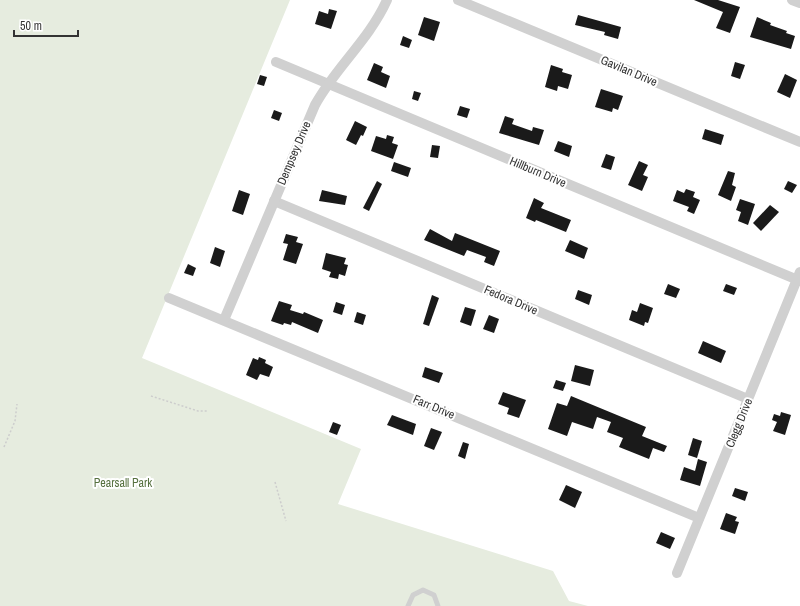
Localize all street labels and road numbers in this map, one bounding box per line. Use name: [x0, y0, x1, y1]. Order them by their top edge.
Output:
street label: Gavilan Drive: [598, 52, 660, 90]
street label: Dempsey Drive: [273, 119, 315, 187]
street label: Hillburn Drive: [507, 153, 569, 191]
street label: Fedora Drive: [482, 282, 540, 318]
street label: Farr Drive: [411, 391, 457, 423]
street label: Clegg Drive: [722, 396, 756, 450]

